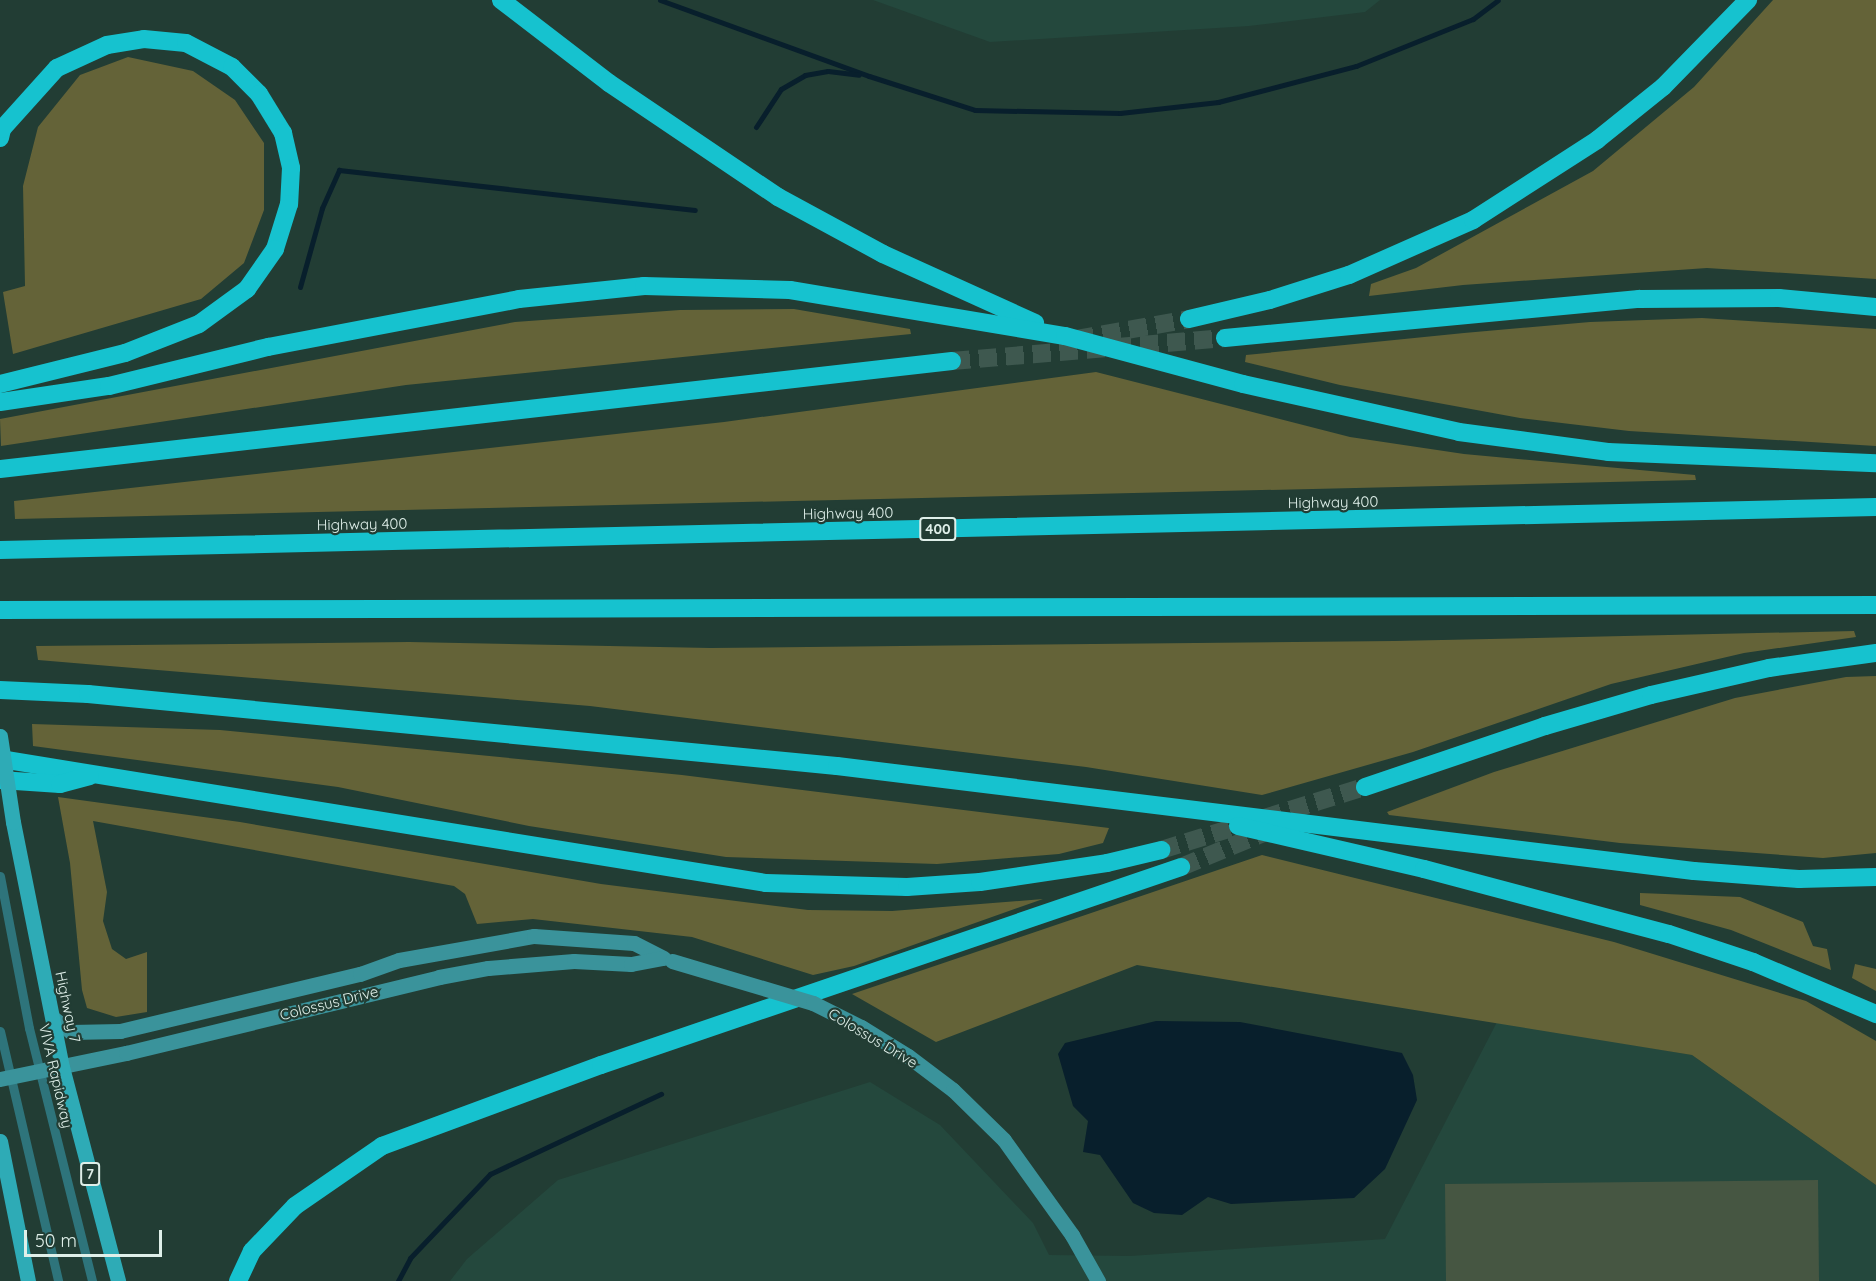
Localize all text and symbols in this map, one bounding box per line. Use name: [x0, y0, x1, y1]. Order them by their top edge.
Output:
street label: Highway 400: [1288, 492, 1378, 512]
street label: Highway 400: [803, 503, 893, 523]
street label: Highway 400: [317, 514, 407, 534]
road number: 400: [918, 518, 958, 540]
street label: Highway 7: [52, 970, 84, 1044]
street label: Colossus Drive: [278, 982, 380, 1024]
street label: Colossus Drive: [825, 1004, 921, 1072]
street label: VIVA Rapidway: [35, 1022, 77, 1130]
road number: 7: [80, 1163, 100, 1185]
scale bar: [27, 1218, 165, 1256]
text: 50 m: [35, 1229, 77, 1252]

